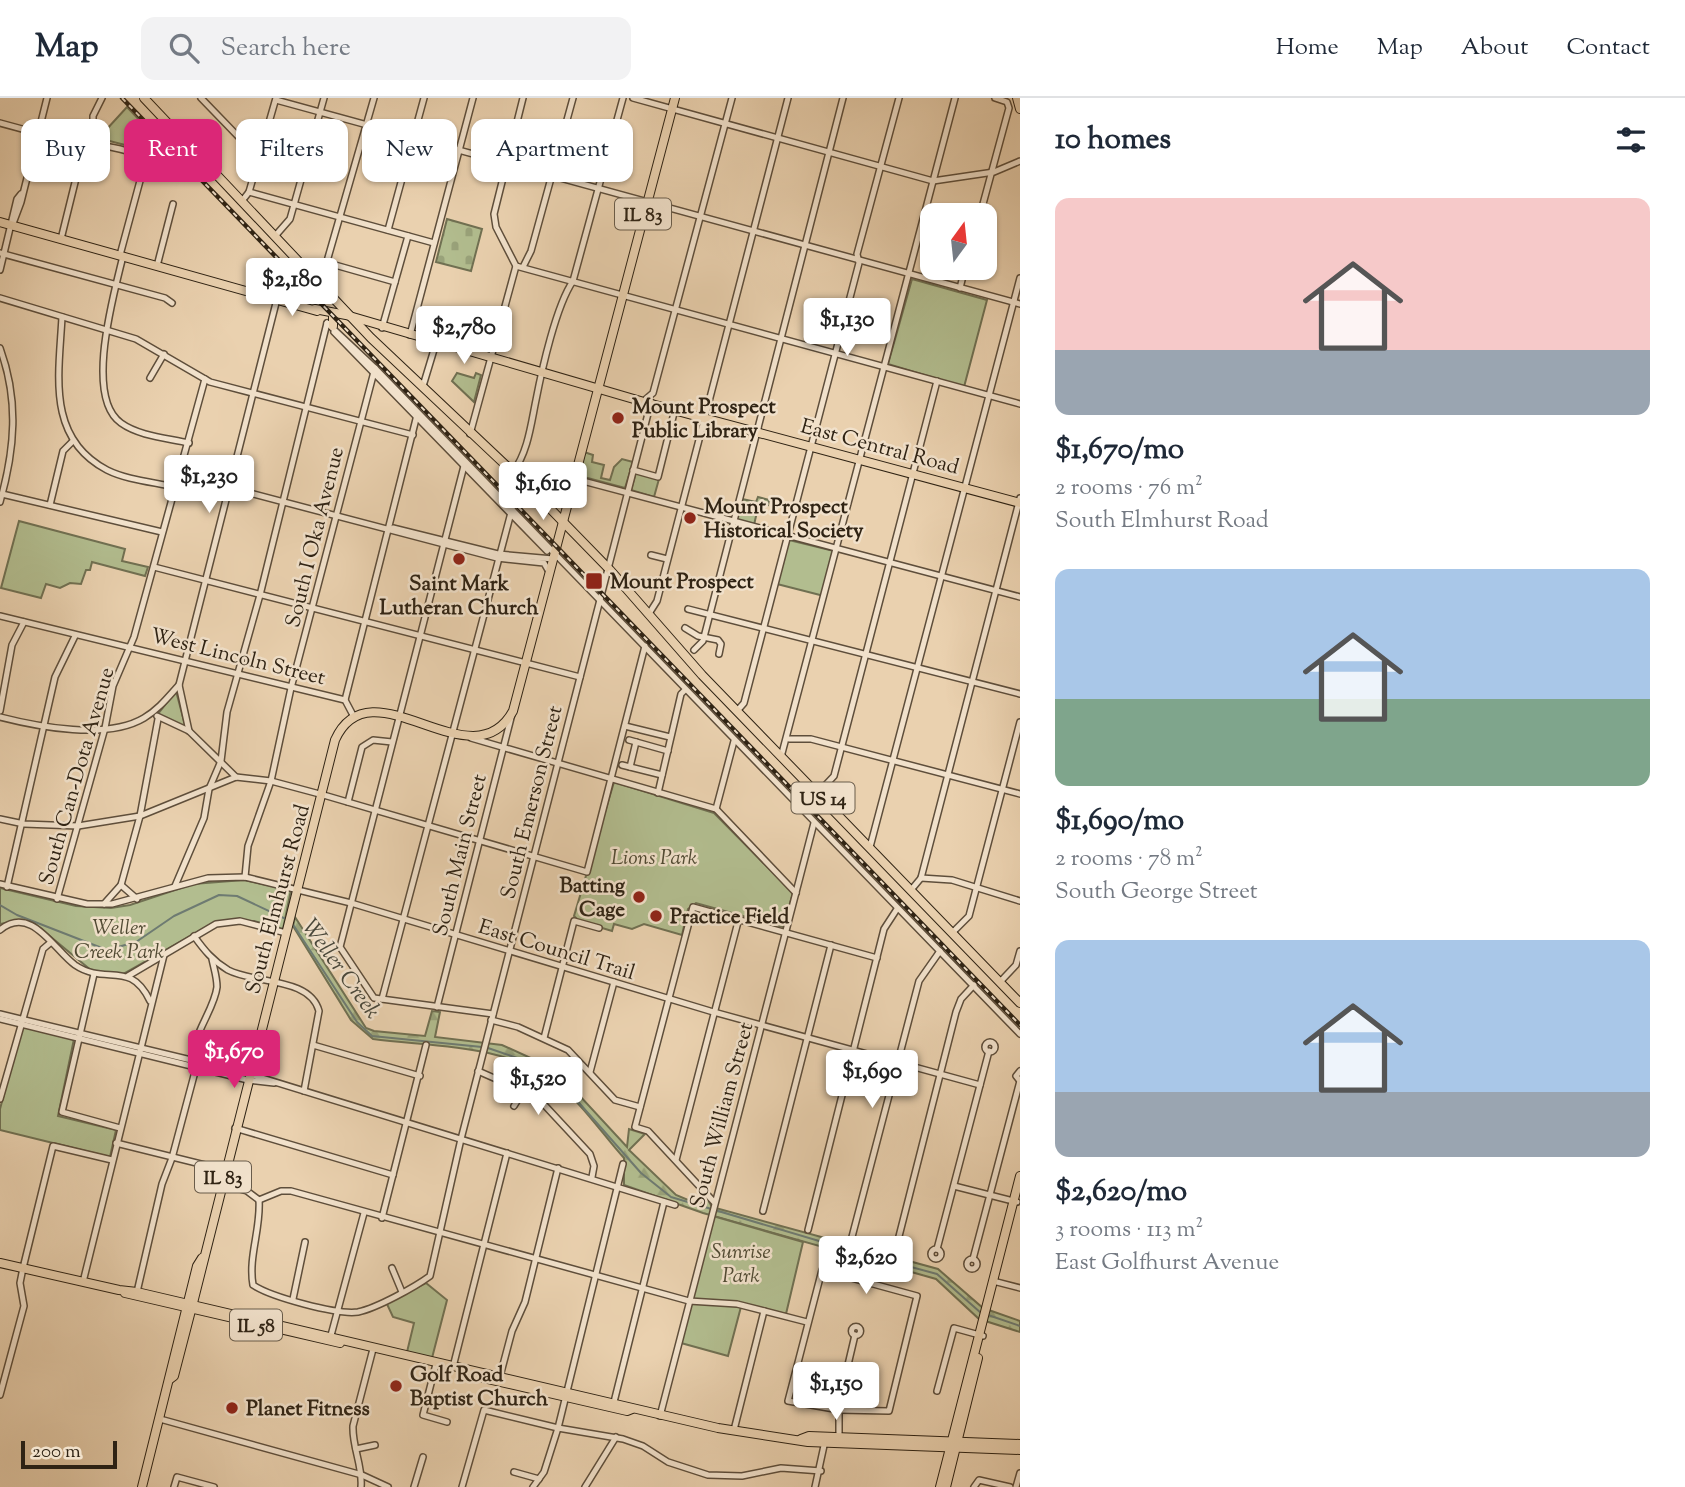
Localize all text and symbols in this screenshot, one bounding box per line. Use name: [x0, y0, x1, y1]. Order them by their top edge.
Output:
search box: [141, 17, 631, 80]
text: Map: [35, 24, 99, 72]
icon: search: [165, 29, 203, 67]
text: Search here: [221, 30, 351, 67]
text: Home: [1276, 31, 1339, 65]
text: Map: [1377, 31, 1423, 65]
text: About: [1461, 31, 1528, 65]
text: Contact: [1566, 31, 1650, 65]
chip: Buy: [21, 119, 110, 182]
chip: Rent: [124, 119, 222, 182]
chip: Filters: [236, 119, 348, 182]
chip: New: [362, 119, 457, 182]
chip: Apartment: [471, 119, 633, 182]
text: 10 homes: [1055, 119, 1171, 162]
icon: filters: [1612, 121, 1650, 159]
road number: IL 83: [615, 198, 671, 230]
north arrow: [920, 203, 998, 280]
map controls: [920, 203, 997, 280]
icon: home: [1290, 243, 1416, 369]
pin: $2,180: [235, 258, 349, 318]
text: $2,180: [262, 264, 322, 297]
pin: $1,130: [790, 299, 904, 358]
text: $1,130: [820, 304, 874, 337]
pin: $2,780: [407, 306, 521, 366]
text: $2,780: [432, 312, 496, 345]
place label: Mount Prospect Public Library: [632, 393, 776, 447]
marker: Mount Prospect Public Library: [610, 410, 626, 426]
street label: East Central Road: [797, 412, 962, 484]
text: $1,670/mo: [1055, 429, 1184, 472]
street label: South I Oka Avenue: [279, 444, 353, 631]
pin: $1,230: [152, 456, 266, 515]
text: $1,230: [180, 461, 238, 494]
pin: $1,610: [486, 462, 600, 522]
text: $1,610: [515, 468, 571, 501]
text: 2 rooms · 76 m²: [1055, 472, 1203, 505]
place label: Mount Prospect Historical Society: [704, 493, 864, 547]
text: South Elmhurst Road: [1055, 505, 1269, 538]
marker: Mount Prospect Historical Society: [682, 510, 698, 526]
marker: Saint Mark Lutheran Church: [451, 551, 467, 567]
place label: Mount Prospect: [610, 568, 754, 598]
place label: Saint Mark Lutheran Church: [379, 570, 539, 624]
marker: Mount Prospect: [584, 571, 604, 591]
icon: home: [1290, 614, 1416, 740]
street label: West Lincoln Street: [147, 622, 328, 694]
street label: South Can-Dota Avenue: [32, 664, 123, 889]
street label: South Emerson Street: [494, 703, 571, 902]
street label: South Main Street: [426, 771, 496, 940]
road number: US 14: [792, 782, 854, 814]
text: $1,690/mo: [1055, 800, 1184, 843]
street label: South Elmhurst Road: [239, 801, 319, 998]
text: 2 rooms · 78 m²: [1055, 843, 1203, 876]
park label: Lions Park: [611, 844, 698, 874]
place label: Batting Cage: [560, 872, 626, 926]
text: South George Street: [1055, 876, 1258, 909]
marker: Batting Cage: [631, 889, 647, 905]
place label: Practice Field: [670, 903, 789, 933]
marker: Practice Field: [648, 908, 664, 924]
water label: Weller Creek: [292, 912, 388, 1026]
street label: East Council Trail: [474, 913, 639, 989]
park label: Weller Creek Park: [74, 914, 165, 968]
icon: home: [1290, 985, 1416, 1111]
street label: South William Street: [684, 1019, 762, 1212]
pin: $1,670: [177, 1030, 291, 1090]
text: $1,670: [204, 1036, 264, 1069]
pin: $1,690: [815, 1051, 929, 1110]
text: $1,690: [842, 1056, 902, 1089]
pin: $1,520: [481, 1058, 595, 1117]
text: $1,520: [509, 1063, 567, 1096]
road number: IL 83: [195, 1162, 251, 1192]
text: $2,620/mo: [1055, 1171, 1187, 1214]
text: 3 rooms · 113 m²: [1055, 1214, 1203, 1247]
pin: $2,620: [809, 1236, 923, 1296]
park label: Sunrise Park: [711, 1238, 771, 1292]
text: $2,620: [835, 1242, 897, 1275]
text: East Golfhurst Avenue: [1055, 1247, 1279, 1280]
road number: IL 58: [230, 1310, 282, 1340]
place label: Golf Road Baptist Church: [410, 1361, 549, 1415]
pin: $1,150: [779, 1362, 893, 1422]
text: $1,150: [809, 1368, 863, 1401]
marker: Golf Road Baptist Church: [388, 1378, 404, 1394]
place label: Planet Fitness: [246, 1395, 370, 1425]
marker: Planet Fitness: [224, 1400, 240, 1416]
scale bar: [21, 1438, 117, 1470]
text: 200 m: [32, 1439, 81, 1466]

